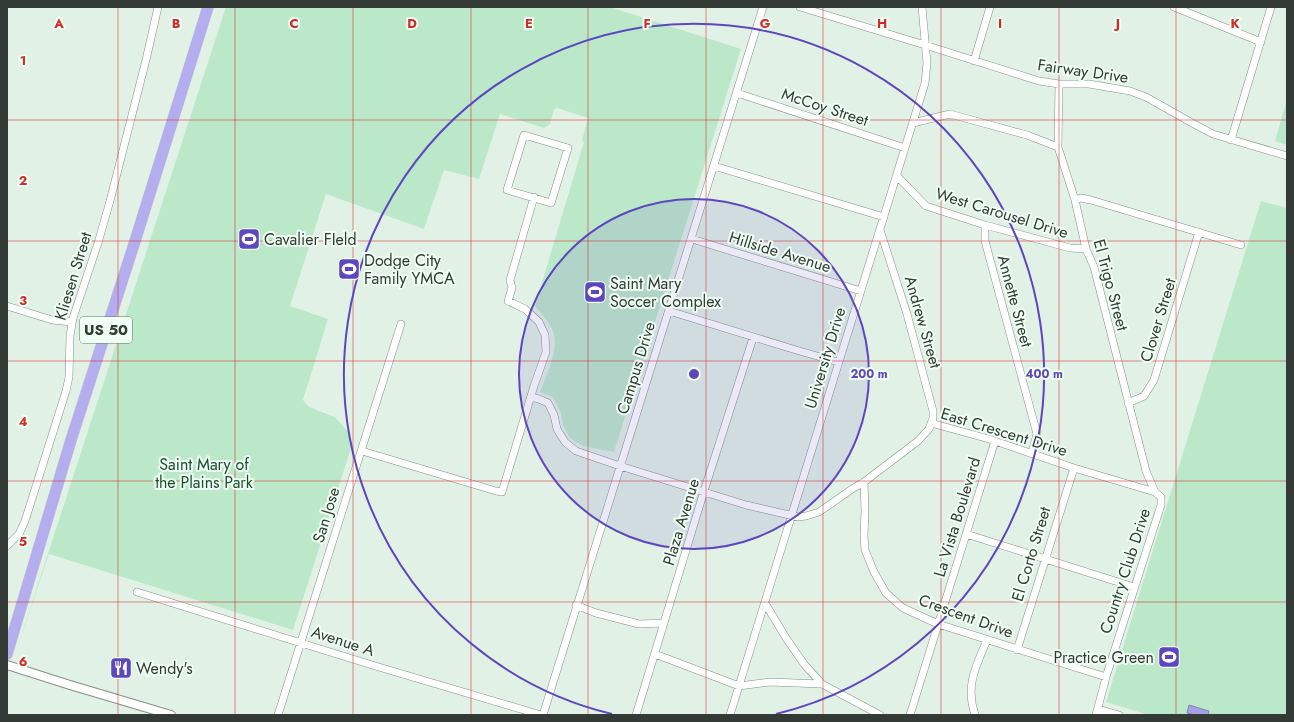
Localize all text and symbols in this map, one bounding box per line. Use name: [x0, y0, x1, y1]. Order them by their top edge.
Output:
text: A: [53, 14, 64, 33]
text: B: [172, 14, 181, 33]
text: C: [289, 14, 299, 33]
text: D: [407, 14, 417, 33]
text: E: [525, 14, 533, 33]
text: F: [643, 14, 651, 33]
text: G: [760, 14, 771, 33]
text: H: [877, 14, 887, 33]
text: I: [998, 14, 1002, 33]
text: J: [1113, 14, 1120, 33]
text: K: [1230, 14, 1240, 33]
text: 1: [20, 51, 26, 70]
street label: Fairway Drive: [1036, 53, 1130, 89]
street label: McCoy Street: [779, 82, 872, 132]
text: 2: [19, 171, 27, 190]
street label: West Carousel Drive: [933, 182, 1071, 244]
sports icon: Cavalier FIeld: [236, 226, 262, 252]
street label: Hillside Avenue: [726, 226, 834, 278]
place label: Cavalier FIeld: [264, 228, 357, 251]
street label: Kliesen Street: [49, 229, 97, 323]
street label: El Trigo Street: [1088, 237, 1134, 333]
place label: Dodge City Family YMCA: [364, 249, 455, 290]
street label: Annette Street: [992, 252, 1038, 350]
sports icon: Dodge City Family YMCA: [336, 256, 362, 282]
place label: Saint Mary Soccer Complex: [610, 272, 721, 313]
street label: Andrew Street: [899, 273, 947, 371]
street label: Clover Street: [1134, 275, 1182, 365]
sports icon: Saint Mary Soccer Complex: [582, 279, 608, 305]
text: 3: [19, 291, 27, 310]
street label: University Drive: [799, 304, 851, 412]
road number: US 50: [80, 317, 132, 343]
street label: Campus Drive: [611, 319, 661, 417]
text: 200 m: [850, 365, 888, 383]
text: 400 m: [1025, 365, 1063, 383]
centre of rings: [687, 367, 701, 381]
street label: East Crescent Drive: [938, 402, 1070, 462]
text: 4: [18, 412, 28, 431]
park label: Saint Mary of the Plains Park: [155, 453, 254, 494]
street label: La Vista Boulevard: [928, 454, 986, 580]
street label: Plaza Avenue: [657, 476, 705, 568]
street label: San Jose: [307, 484, 345, 546]
street label: El Corto Street: [1006, 504, 1056, 604]
street label: Country Club Drive: [1094, 505, 1156, 637]
text: 5: [19, 532, 27, 551]
street label: Crescent Drive: [915, 588, 1017, 644]
street label: Avenue A: [308, 620, 378, 662]
sports icon: Practice Green: [1156, 644, 1182, 670]
place label: Practice Green: [1054, 646, 1154, 669]
text: 6: [19, 652, 28, 671]
restaurant icon: Wendy's: [108, 655, 134, 681]
place label: Wendy's: [136, 657, 193, 680]

